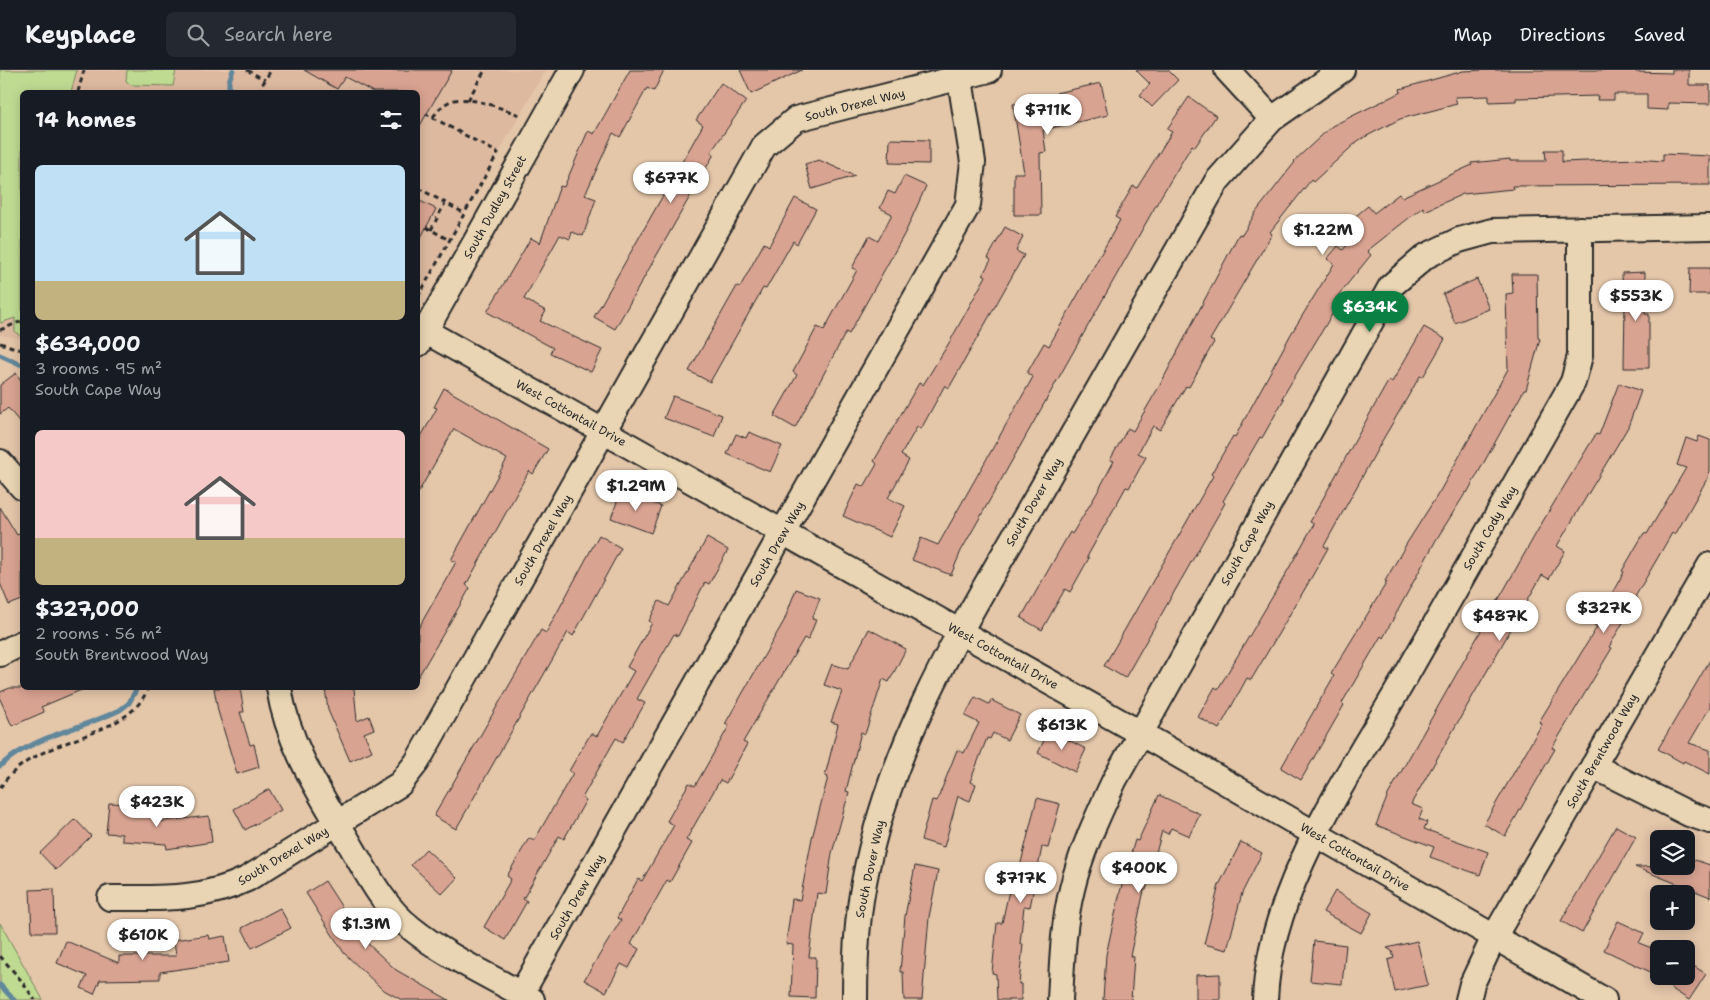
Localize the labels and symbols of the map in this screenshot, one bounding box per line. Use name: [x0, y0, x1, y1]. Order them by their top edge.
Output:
street label: South Drexel Way: [803, 85, 907, 125]
pin: $711K: [1013, 93, 1083, 136]
street label: South Dudley Street: [460, 152, 530, 262]
pin: $677K: [636, 162, 706, 204]
pin: $1.22M: [1282, 214, 1364, 256]
pin: $553K: [1601, 280, 1671, 322]
pin: $634K: [1335, 290, 1405, 333]
street label: West Cottontail Drive: [513, 376, 629, 450]
street label: South Dover Way: [1002, 455, 1066, 549]
pin: $1.29M: [595, 470, 677, 512]
street label: South Cody Way: [1459, 483, 1521, 573]
street label: South Drexel Way: [510, 491, 576, 588]
street label: South Drew Way: [746, 498, 808, 590]
street label: South Cape Way: [1217, 498, 1277, 588]
pin: $327K: [1569, 592, 1639, 634]
pin: $487K: [1465, 600, 1535, 642]
street label: West Cottontail Drive: [945, 619, 1061, 693]
street label: South Brentwood Way: [1563, 691, 1642, 811]
pin: $613K: [1027, 708, 1097, 751]
pin: $423K: [122, 786, 192, 828]
street label: South Dover Way: [852, 818, 888, 920]
street label: West Cottontail Drive: [1297, 819, 1413, 895]
street label: South Drexel Way: [235, 823, 331, 889]
street label: South Drew Way: [546, 851, 608, 943]
pin: $400K: [1104, 852, 1174, 894]
pin: $717K: [986, 862, 1056, 904]
pin: $1.3M: [331, 908, 401, 950]
pin: $610K: [108, 918, 178, 961]

